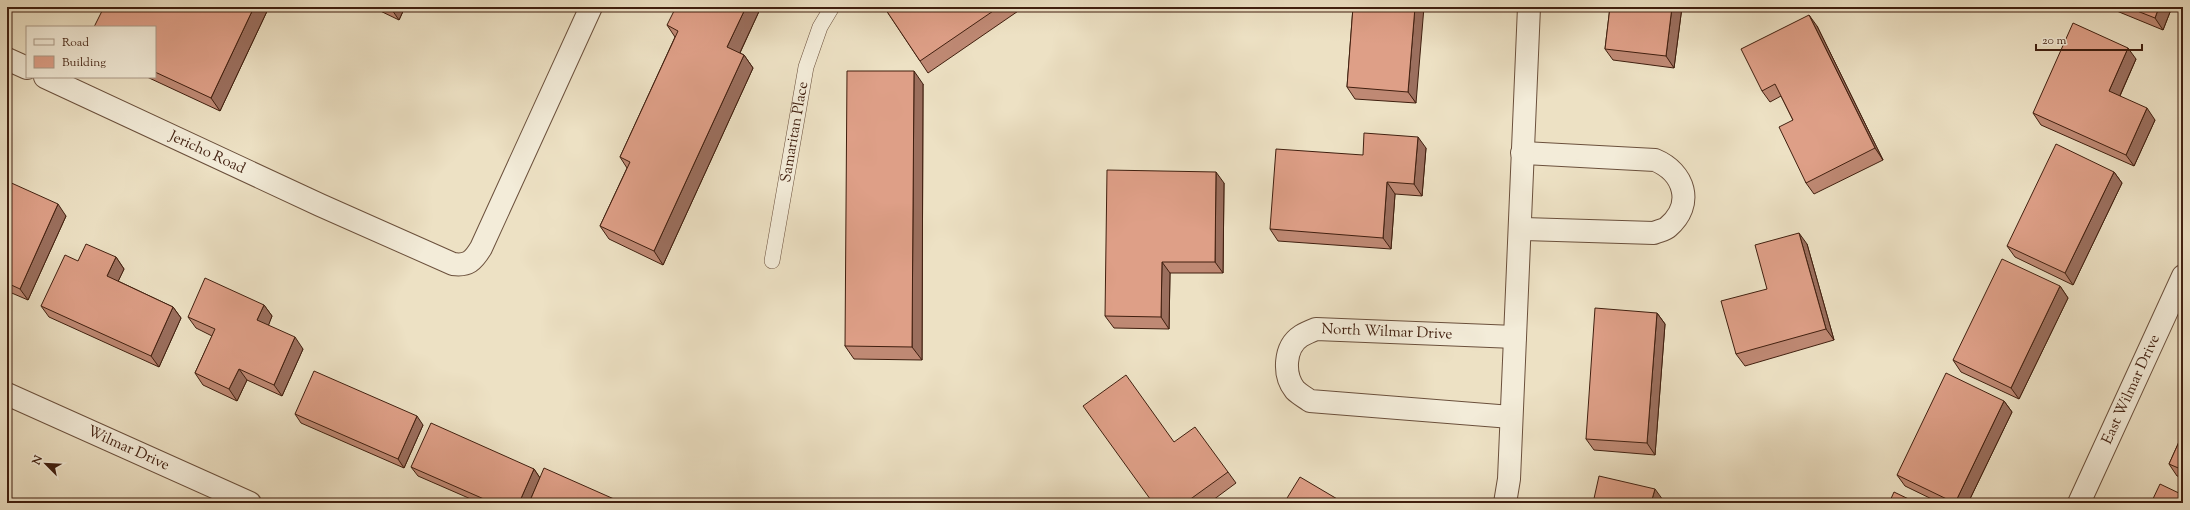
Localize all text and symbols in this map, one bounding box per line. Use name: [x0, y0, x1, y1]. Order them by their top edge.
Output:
legend: [26, 26, 156, 78]
scale bar: [2036, 26, 2142, 52]
text: 20 m: [2042, 32, 2067, 50]
text: Road: [62, 34, 89, 52]
text: Building: [62, 54, 106, 72]
street label: Samaritan Place: [775, 80, 814, 184]
street label: Jericho Road: [165, 125, 249, 180]
street label: North Wilmar Drive: [1321, 319, 1453, 345]
street label: East Wilmar Drive: [2097, 331, 2165, 448]
street label: Wilmar Drive: [84, 421, 173, 476]
north arrow: [26, 444, 66, 484]
text: N: [28, 453, 47, 469]

